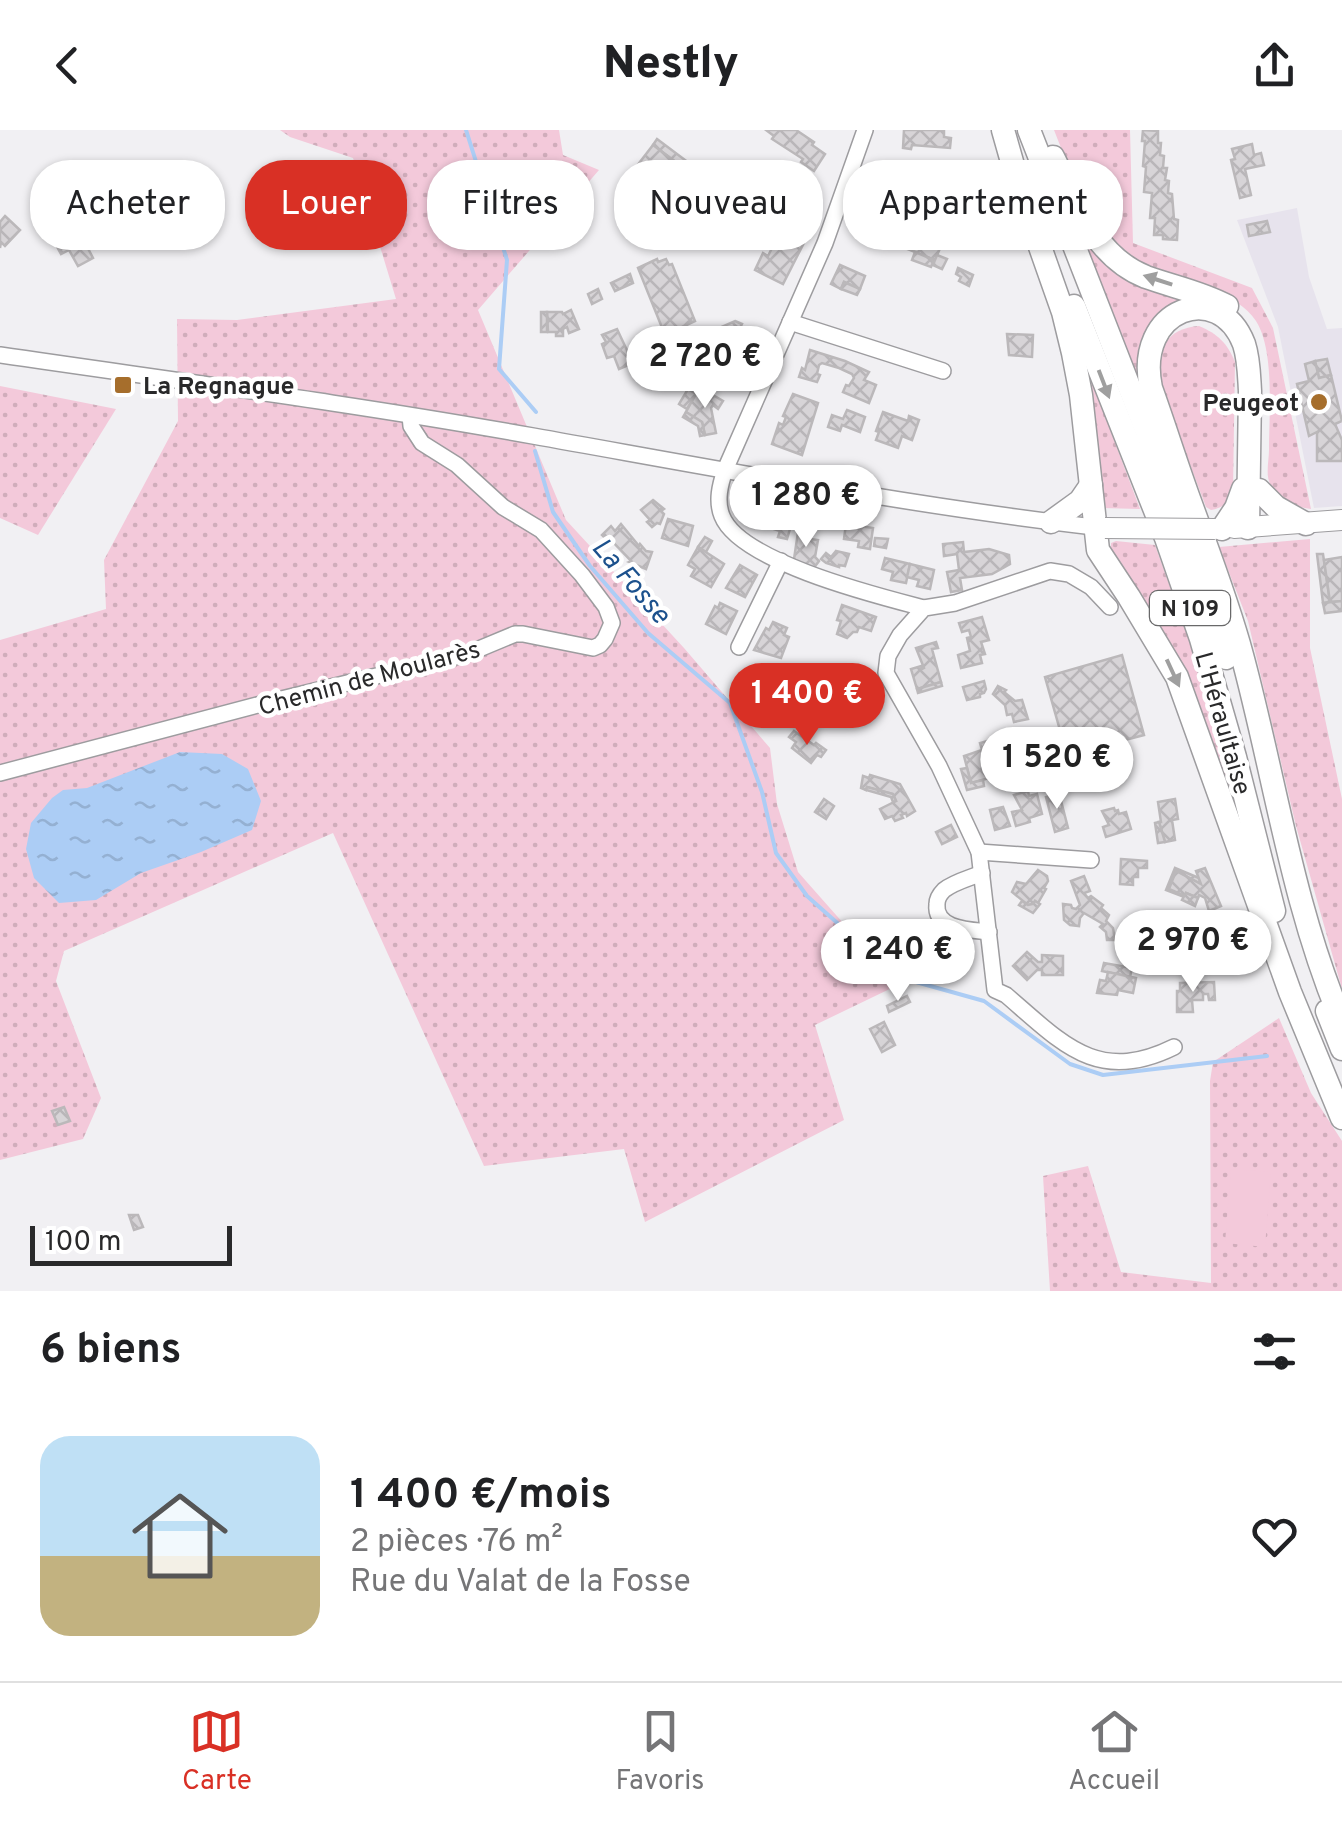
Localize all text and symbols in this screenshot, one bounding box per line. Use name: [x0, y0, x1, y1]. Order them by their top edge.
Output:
text: Nestly: [603, 37, 739, 94]
icon: back: [40, 38, 95, 93]
icon: share: [1247, 38, 1302, 93]
chip: Acheter: [30, 160, 225, 250]
chip: Louer: [245, 160, 407, 250]
chip: Filtres: [427, 160, 594, 250]
chip: Nouveau: [614, 160, 823, 250]
chip: Appartement: [843, 160, 1123, 250]
one-way arrow: [1143, 272, 1173, 287]
pin: 2 720 €: [613, 326, 797, 411]
text: 2 720 €: [648, 338, 762, 378]
one-way arrow: [1097, 370, 1112, 400]
place label: La Regnague: [143, 372, 294, 404]
marker: La Regnague: [112, 374, 134, 396]
place label: Peugeot: [1203, 389, 1299, 421]
marker: Peugeot: [1308, 391, 1330, 413]
pin: 1 280 €: [714, 465, 898, 550]
text: 1 280 €: [751, 477, 861, 517]
water label: La Fosse: [582, 531, 677, 633]
road number: N 109: [1150, 591, 1230, 625]
street label: Chemin de Moularès: [255, 635, 484, 725]
street label: L'Héraultaise: [1185, 649, 1257, 799]
one-way arrow: [1165, 659, 1182, 688]
pin: 1 400 €: [715, 663, 899, 748]
text: 1 400 €: [751, 675, 863, 715]
pin: 1 520 €: [965, 727, 1149, 812]
text: 1 520 €: [1002, 739, 1112, 779]
pin: 2 970 €: [1101, 910, 1285, 995]
pin: 1 240 €: [806, 919, 990, 1004]
text: 2 970 €: [1136, 922, 1250, 962]
text: 1 240 €: [843, 931, 953, 971]
scale bar: [30, 1221, 232, 1266]
text: 100 m: [45, 1225, 121, 1261]
icon: filters: [1247, 1324, 1302, 1379]
text: 6 biens: [40, 1325, 182, 1378]
text: 1 400 €/mois: [350, 1470, 611, 1523]
icon: home: [120, 1476, 240, 1596]
icon: heart: [1247, 1509, 1302, 1564]
text: 2 pièces · 76 m²: [350, 1523, 563, 1563]
text: Rue du Valat de la Fosse: [350, 1563, 691, 1603]
tab: Carte: [182, 1704, 252, 1800]
tab: Favoris: [616, 1704, 704, 1800]
tab: Accueil: [1068, 1704, 1160, 1800]

